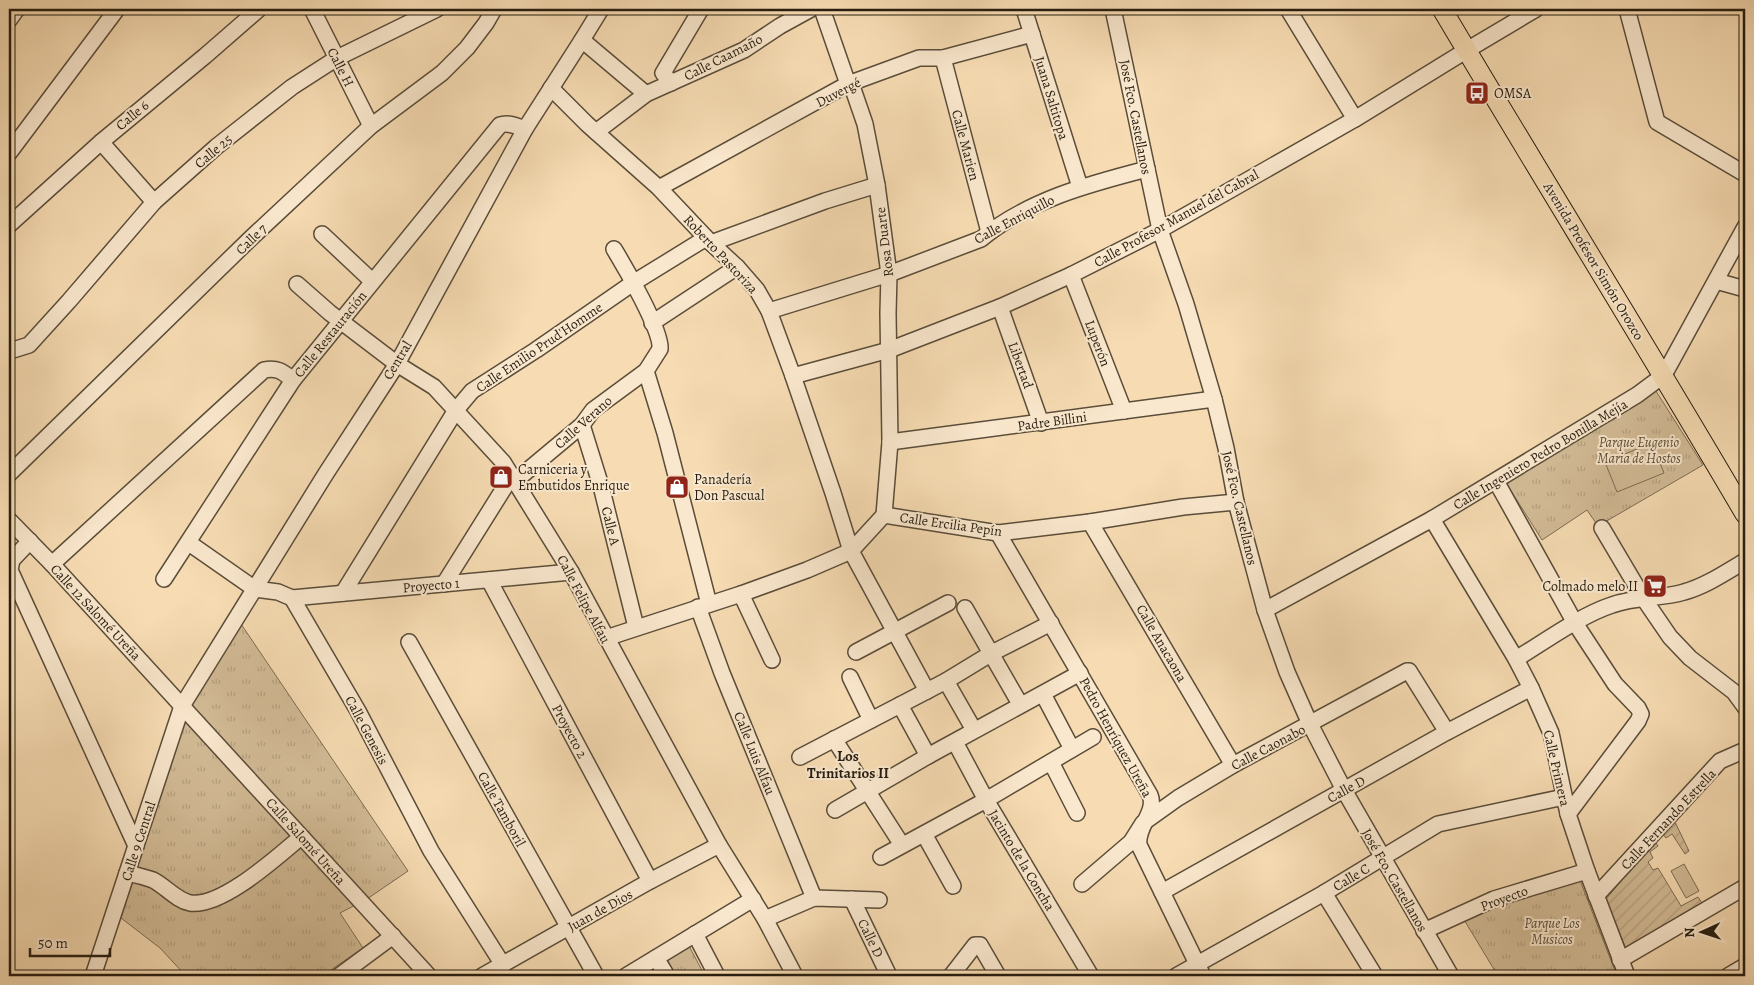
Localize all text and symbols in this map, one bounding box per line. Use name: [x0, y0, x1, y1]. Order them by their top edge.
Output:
street label: Calle Caamaño: [681, 29, 766, 85]
street label: Calle H: [323, 44, 358, 90]
street label: Juana Saltitopa: [1030, 54, 1073, 143]
street label: José Fco. Castellanos: [1115, 58, 1156, 176]
street label: Duvergé: [812, 73, 864, 112]
bus stop icon: OMSA: [1464, 80, 1490, 106]
place label: OMSA: [1494, 84, 1532, 103]
street label: Calle 6: [112, 96, 153, 135]
street label: Calle Marien: [947, 108, 984, 183]
street label: Calle 25: [190, 130, 236, 173]
street label: Calle Profesor Manuel del Cabral: [1090, 165, 1263, 272]
street label: Avenida Profesor Simón Orozco: [1538, 178, 1648, 344]
street label: Calle Enriquillo: [971, 190, 1058, 249]
street label: Rosa Duarte: [871, 206, 898, 278]
street label: Roberto Pastoriza: [679, 211, 763, 298]
street label: Calle 7: [231, 220, 271, 259]
street label: Calle Restauración: [290, 287, 371, 382]
street label: Calle Emilio Prud'Homme: [472, 298, 606, 397]
street label: Luperón: [1080, 317, 1115, 369]
street label: Central: [378, 337, 417, 383]
street label: Libertad: [1003, 339, 1038, 392]
street label: Calle Verano: [550, 391, 616, 453]
street label: Calle Ingeniero Pedro Bonilla Mejía: [1449, 394, 1631, 514]
street label: Padre Billini: [1016, 407, 1088, 436]
park label: Parque Eugenio Maria de Hostos: [1597, 433, 1681, 468]
street label: José Fco. Castellanos: [1217, 449, 1262, 567]
place label: Carniceria y Embutidos Enrique: [518, 460, 630, 495]
shop icon: Carniceria y Embutidos Enrique: [488, 464, 514, 490]
place label: Panadería Don Pascual: [694, 470, 765, 505]
shop icon: Panadería Don Pascual: [664, 474, 690, 500]
street label: Calle A: [597, 505, 625, 548]
street label: Calle Ercilia Pepín: [899, 508, 1004, 541]
street label: Calle Felipe Alfau: [552, 552, 615, 647]
street label: Calle 12 Salomé Ureña: [46, 560, 146, 665]
supermarket icon: Colmado melo II: [1642, 573, 1668, 599]
street label: Proyecto 1: [402, 574, 460, 597]
place label: Colmado melo II: [1543, 577, 1638, 596]
street label: Calle Anacaona: [1132, 601, 1192, 686]
street label: Pedro Henríquez Ureña: [1075, 674, 1157, 801]
street label: Calle Genesis: [340, 692, 393, 768]
street label: Proyecto 2: [547, 701, 592, 762]
street label: Calle Luis Alfau: [729, 709, 780, 798]
street label: Calle Caonabo: [1228, 720, 1309, 775]
street label: Calle Primera: [1539, 728, 1575, 809]
district label: Los Trinitarios II: [807, 746, 889, 783]
street label: Calle Fernando Estrella: [1616, 764, 1721, 874]
street label: Calle Tamboril: [473, 768, 530, 851]
street label: Calle D: [1324, 771, 1369, 808]
street label: Calle Salomé Ureña: [261, 794, 350, 889]
street label: Calle 9 Central: [117, 798, 160, 883]
street label: Jacinto de la Concha: [984, 806, 1060, 915]
street label: José Fco. Castellanos: [1357, 825, 1432, 935]
street label: Calle C: [1329, 859, 1373, 896]
street label: Proyecto: [1478, 881, 1531, 916]
street label: Juan de Dios: [564, 885, 636, 936]
north arrow: [1676, 908, 1726, 958]
park label: Parque Los Musicos: [1524, 914, 1580, 949]
street label: Calle D: [853, 916, 888, 961]
scale bar: [30, 925, 110, 957]
text: N: [1680, 927, 1699, 938]
text: 50 m: [38, 933, 68, 953]

